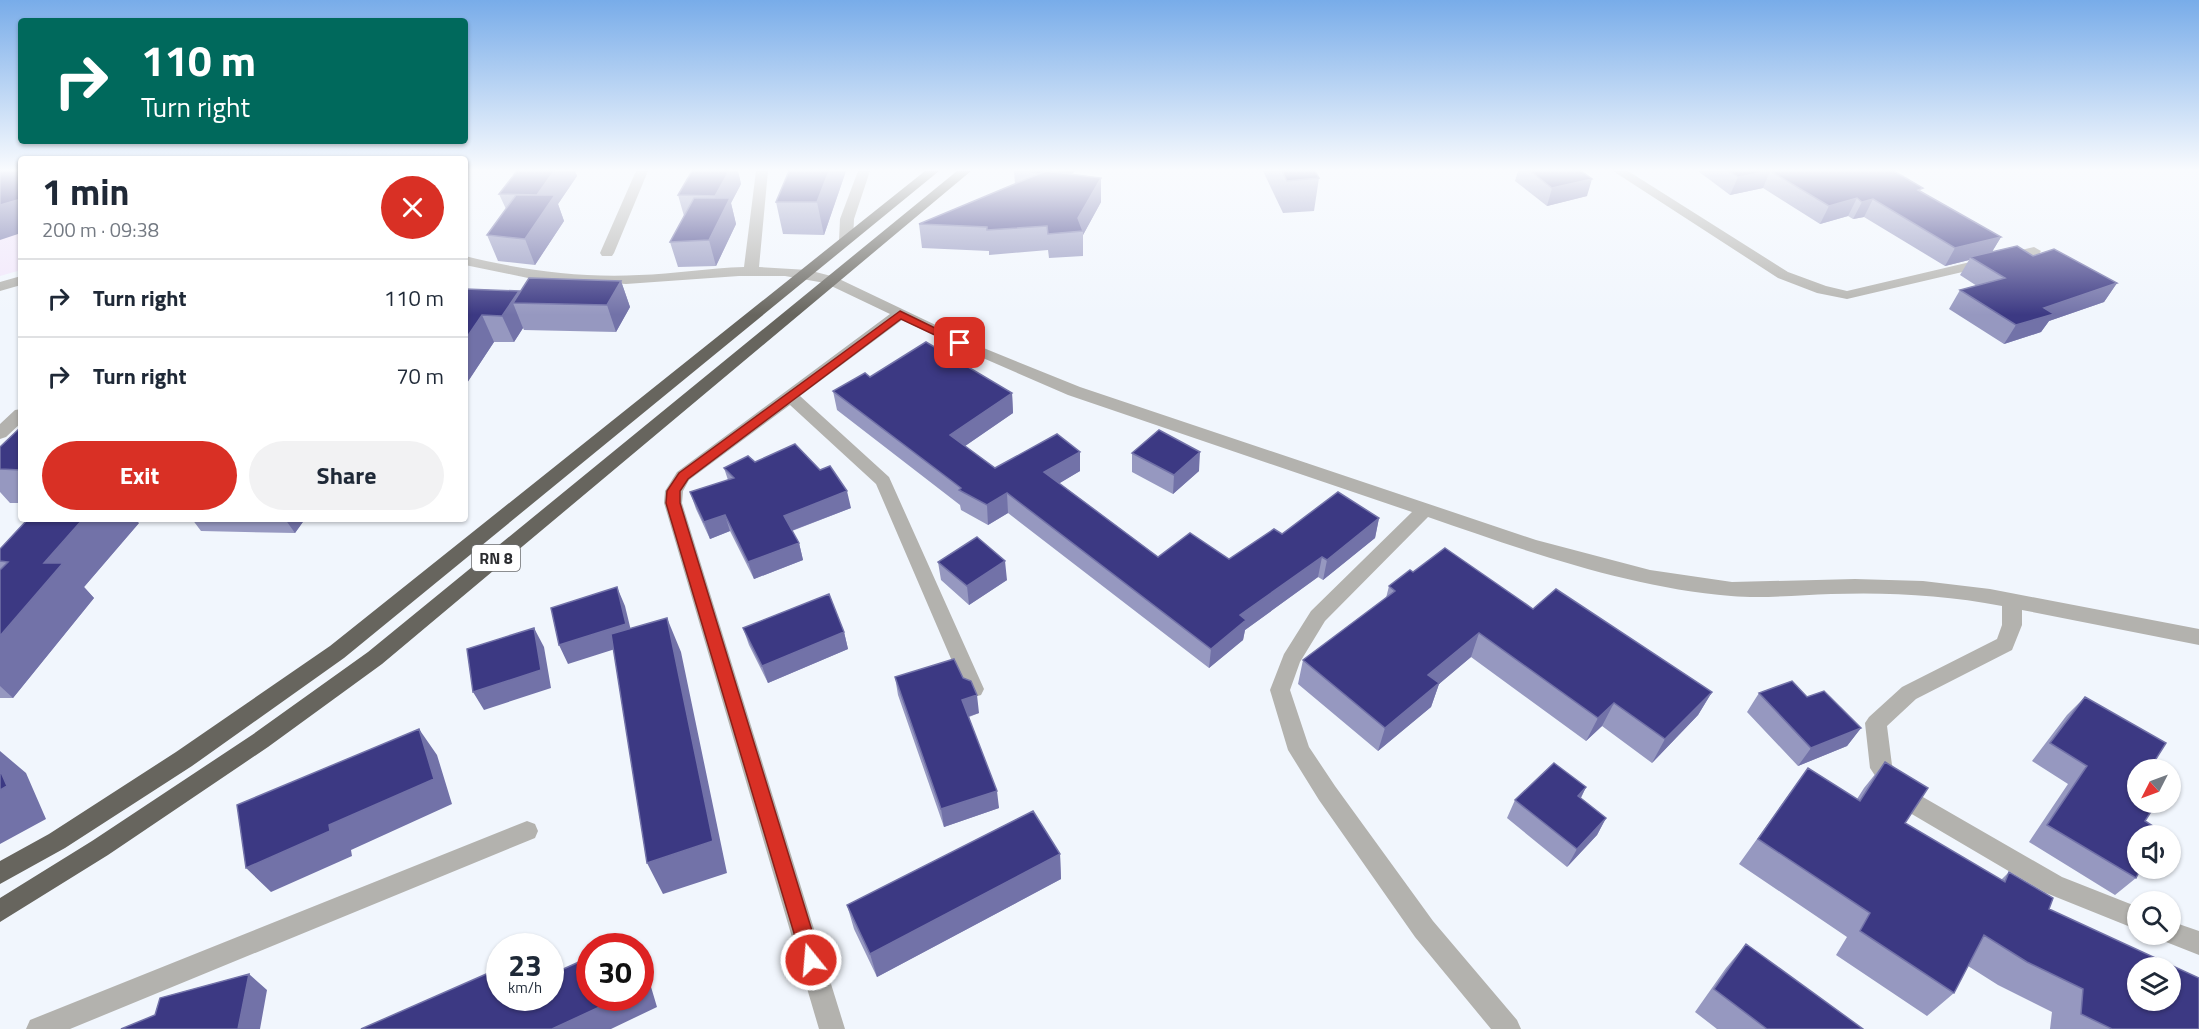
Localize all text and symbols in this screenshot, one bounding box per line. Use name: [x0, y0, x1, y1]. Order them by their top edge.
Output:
text: 110 m: [141, 28, 256, 92]
icon: right: [42, 42, 120, 120]
text: Turn right: [141, 86, 250, 127]
text: 1 min: [42, 164, 129, 219]
button: close: [381, 176, 444, 239]
text: 200 m · 09:38: [42, 214, 159, 245]
text: Turn right: [93, 281, 187, 315]
text: 110 m: [384, 281, 444, 315]
icon: right: [42, 282, 75, 315]
pin: [934, 317, 985, 368]
icon: arrive: [943, 326, 976, 359]
text: Turn right: [93, 359, 187, 393]
text: 70 m: [396, 359, 444, 393]
icon: right: [42, 360, 75, 393]
button: Exit: [42, 441, 237, 510]
button: Share: [249, 441, 444, 510]
road number: RN 8: [472, 545, 520, 571]
north arrow: [2127, 759, 2181, 813]
map controls: [2127, 759, 2181, 1011]
button: sound: [2127, 825, 2181, 879]
button: search: [2127, 891, 2181, 945]
position arrow: [779, 928, 843, 992]
speed limit sign: 30: [576, 933, 654, 1011]
text: 23: [508, 942, 542, 988]
button: layers: [2127, 957, 2181, 1011]
text: km/h: [508, 976, 542, 999]

